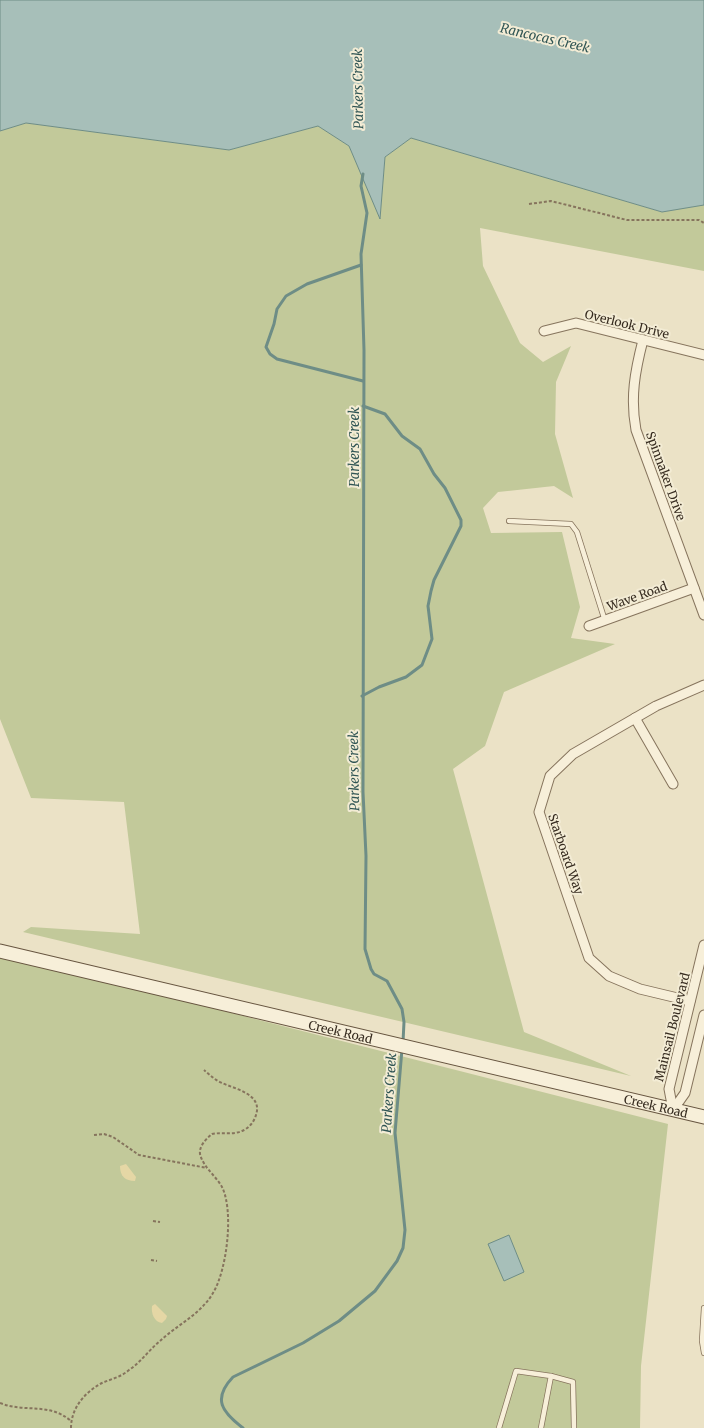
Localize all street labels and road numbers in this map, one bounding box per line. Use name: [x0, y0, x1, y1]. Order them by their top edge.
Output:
street label: Overlook Drive: [583, 306, 671, 342]
street label: Spinnaker Drive: [643, 430, 689, 522]
street label: Wave Road: [604, 578, 669, 614]
street label: Starboard Way: [545, 812, 587, 896]
street label: Mainsail Boulevard: [651, 971, 693, 1083]
street label: Creek Road: [307, 1017, 374, 1046]
street label: Creek Road: [623, 1091, 689, 1120]

